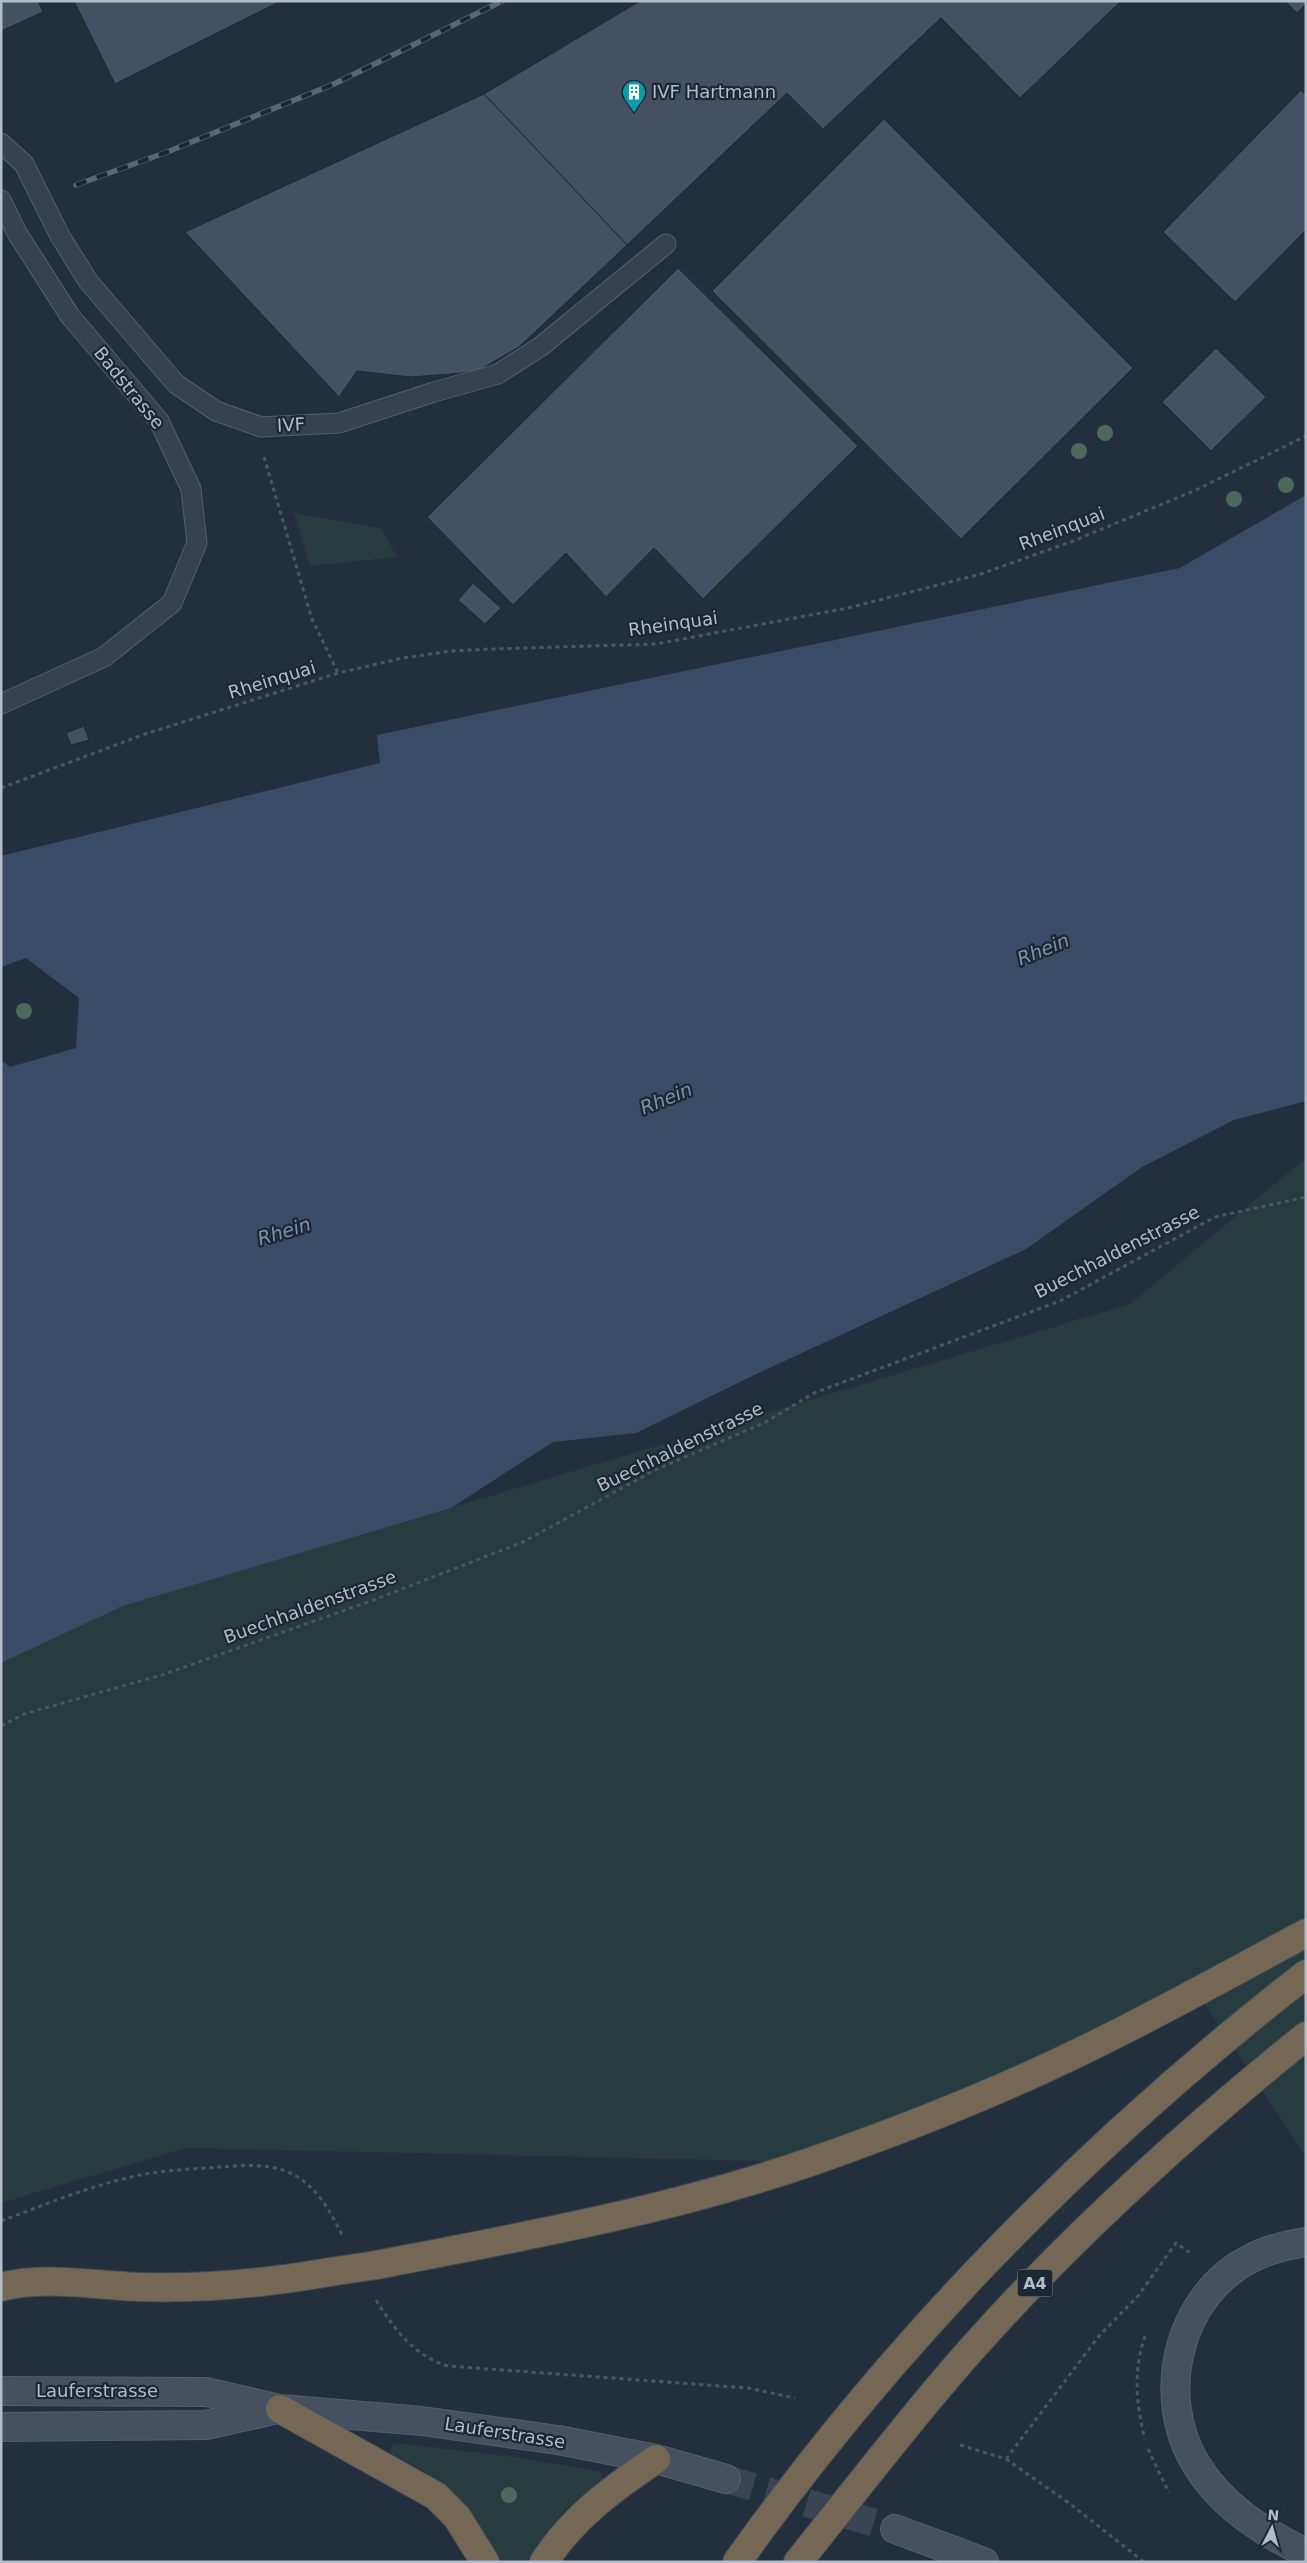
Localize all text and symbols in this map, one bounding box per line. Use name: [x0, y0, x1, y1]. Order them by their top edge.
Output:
building icon: IVF Hartmann: [621, 79, 647, 113]
place label: IVF Hartmann: [652, 81, 776, 102]
street label: Badstrasse: [90, 342, 169, 433]
street label: IVF: [276, 413, 305, 436]
street label: Rheinquai: [1016, 503, 1108, 555]
street label: Rheinquai: [627, 607, 719, 640]
street label: Rheinquai: [226, 656, 318, 703]
water label: Rhein: [1014, 929, 1072, 969]
water label: Rhein: [637, 1078, 695, 1118]
street label: Buechhaldenstrasse: [1031, 1201, 1203, 1302]
water label: Rhein: [255, 1213, 313, 1249]
street label: Buechhaldenstrasse: [593, 1397, 766, 1496]
street label: Buechhaldenstrasse: [221, 1566, 399, 1648]
road number: A4: [1018, 2270, 1052, 2296]
street label: Lauferstrasse: [36, 2380, 158, 2401]
street label: Lauferstrasse: [443, 2413, 567, 2452]
north arrow: [1247, 2503, 1297, 2553]
text: N: [1267, 2507, 1280, 2524]

